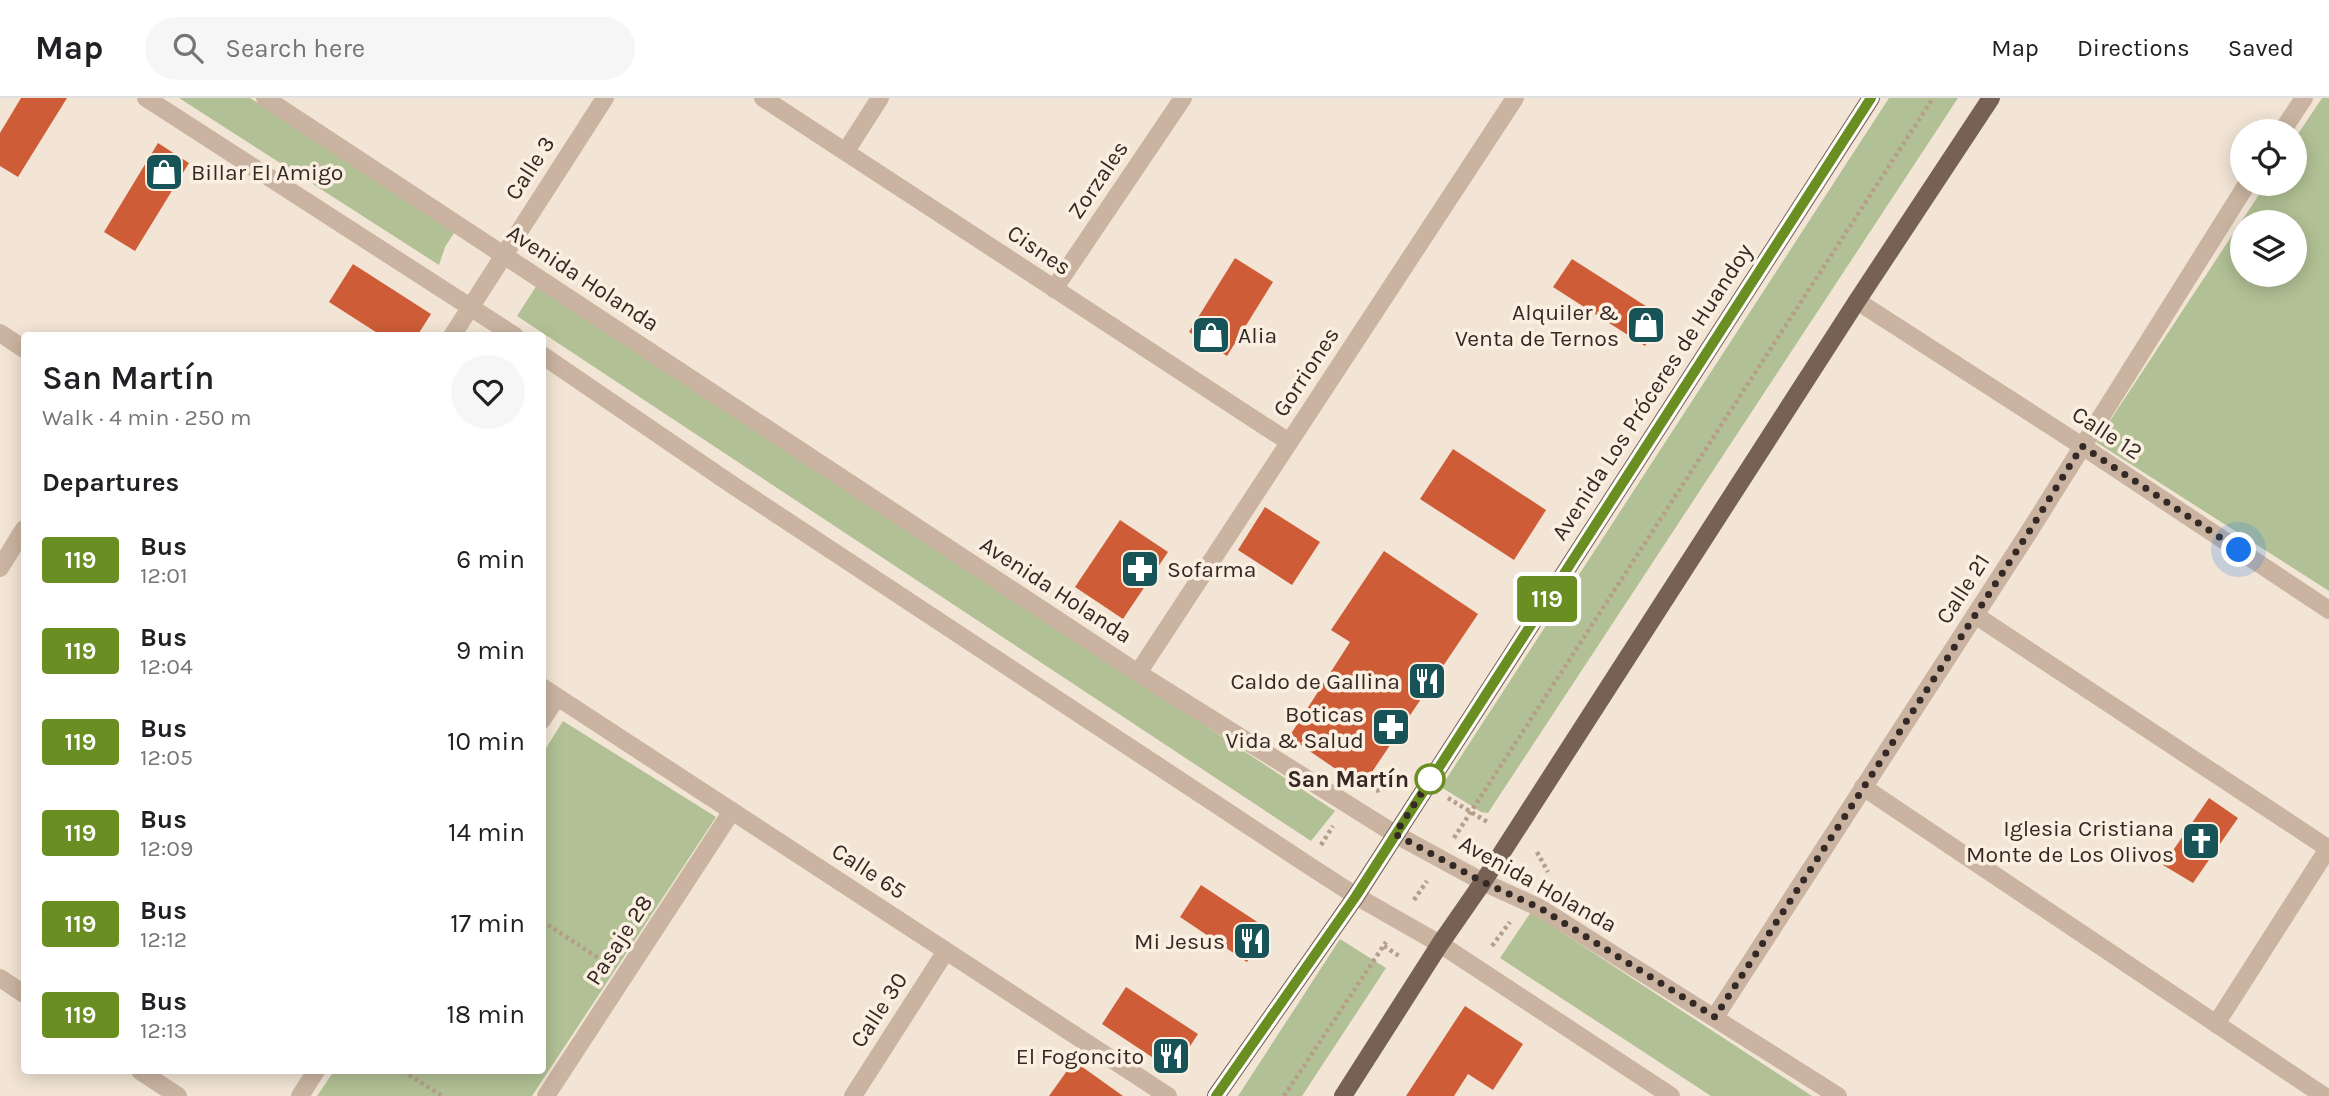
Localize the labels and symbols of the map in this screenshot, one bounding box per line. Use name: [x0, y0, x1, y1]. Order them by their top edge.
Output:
street label: Calle 3: [499, 131, 561, 205]
street label: Zorzales: [1062, 136, 1134, 224]
shop icon: Billar El Amigo: [143, 151, 185, 193]
place label: Billar El Amigo: [191, 159, 343, 186]
street label: Avenida Holanda: [502, 219, 664, 337]
street label: Cisnes: [1002, 219, 1076, 281]
street label: Avenida Los Próceres de Huandoy: [1546, 238, 1758, 545]
place label: Alquiler & Venta de Ternos: [1455, 299, 1619, 352]
shop icon: Alquiler & Venta de Ternos: [1625, 304, 1667, 346]
shop icon: Alia: [1190, 314, 1232, 356]
place label: Alia: [1238, 322, 1277, 349]
street label: Gorriones: [1267, 322, 1345, 422]
street label: Calle 12: [2067, 400, 2147, 466]
street label: Avenida Holanda: [975, 531, 1137, 649]
your location: [2221, 532, 2256, 567]
pharmacy icon: Sofarma: [1119, 548, 1161, 590]
street label: Calle 21: [1930, 549, 1996, 629]
place label: Sofarma: [1167, 556, 1257, 583]
line badge: 119: [1507, 576, 1587, 622]
restaurant icon: Caldo de Gallina: [1406, 660, 1448, 702]
place label: Caldo de Gallina: [1230, 668, 1400, 695]
place label: Boticas Vida & Salud: [1225, 701, 1364, 754]
pharmacy icon: Boticas Vida & Salud: [1370, 706, 1412, 748]
marker: San Martín: [1415, 764, 1445, 794]
place label: San Martín: [1287, 766, 1409, 793]
place label: Iglesia Cristiana Monte de Los Olivos: [1966, 815, 2174, 868]
church icon: Iglesia Cristiana Monte de Los Olivos: [2180, 820, 2222, 862]
street label: Avenida Holanda: [1455, 830, 1621, 938]
street label: Calle 65: [827, 837, 911, 905]
street label: Pasaje 28: [580, 890, 658, 990]
restaurant icon: Mi Jesus: [1231, 920, 1273, 962]
place label: Mi Jesus: [1134, 928, 1225, 955]
street label: Calle 30: [845, 967, 913, 1053]
restaurant icon: El Fogoncito: [1150, 1035, 1192, 1077]
place label: El Fogoncito: [1016, 1043, 1144, 1070]

